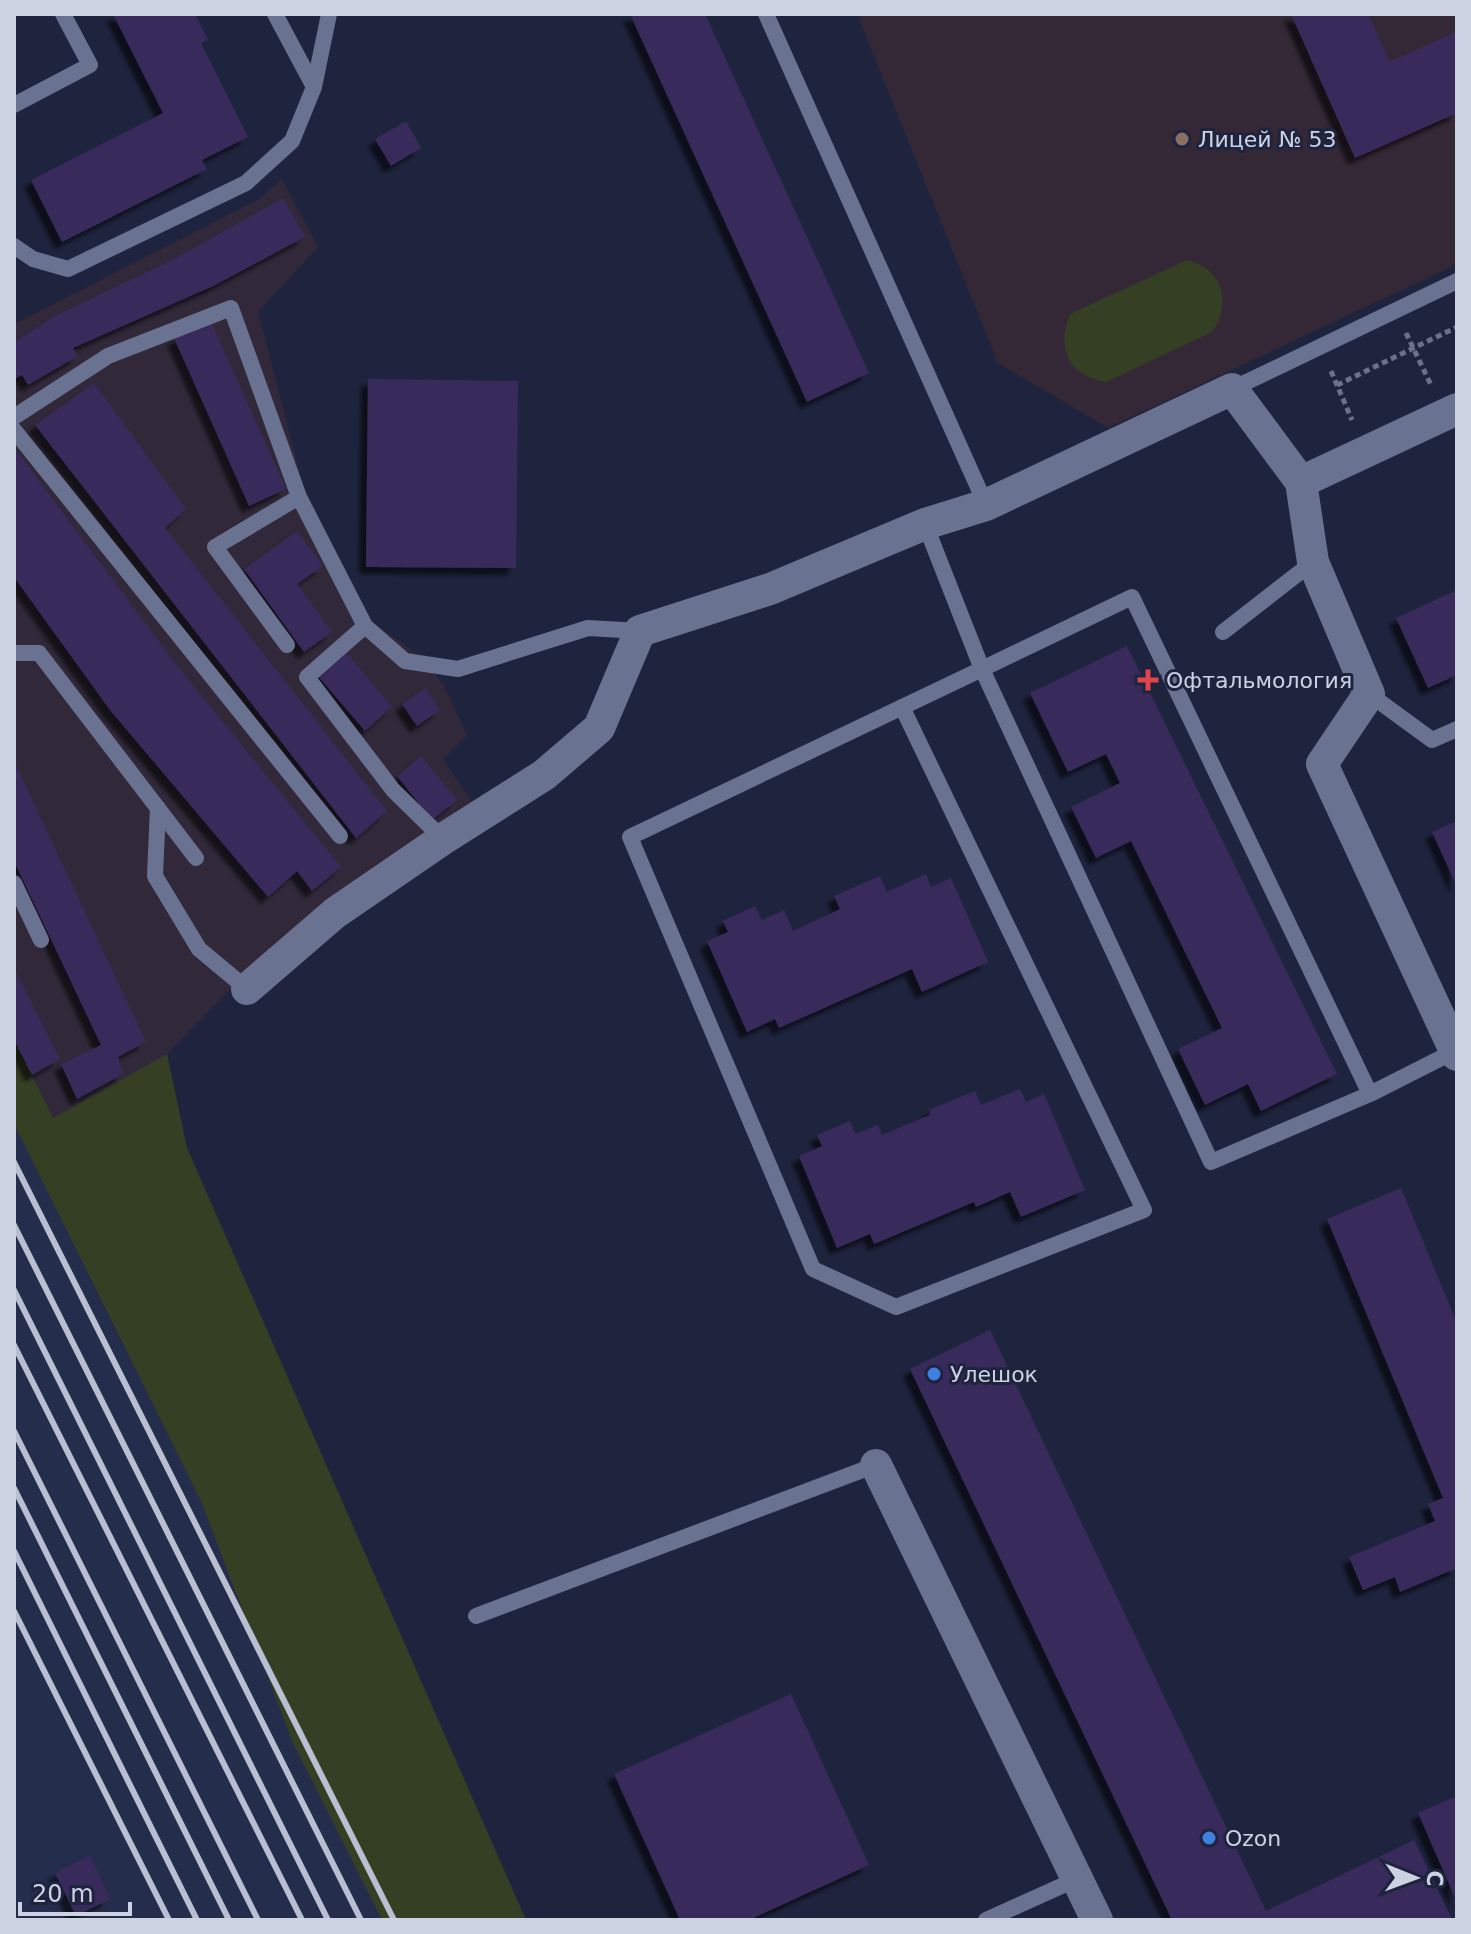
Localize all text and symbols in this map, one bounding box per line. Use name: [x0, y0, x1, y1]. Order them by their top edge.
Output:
place label: Лицей № 53: [1198, 127, 1337, 152]
marker: Лицей № 53: [1173, 130, 1191, 148]
place label: Офтальмология: [1166, 668, 1352, 693]
marker: Офтальмология: [1137, 669, 1159, 691]
place label: Улешок: [950, 1362, 1038, 1387]
marker: Улешок: [925, 1365, 943, 1383]
place label: Ozon: [1225, 1826, 1281, 1851]
marker: Ozon: [1200, 1829, 1218, 1847]
north arrow: [1375, 1838, 1455, 1918]
scale bar: [20, 1866, 130, 1916]
text: С: [1422, 1870, 1447, 1887]
text: 20 m: [32, 1880, 94, 1908]

